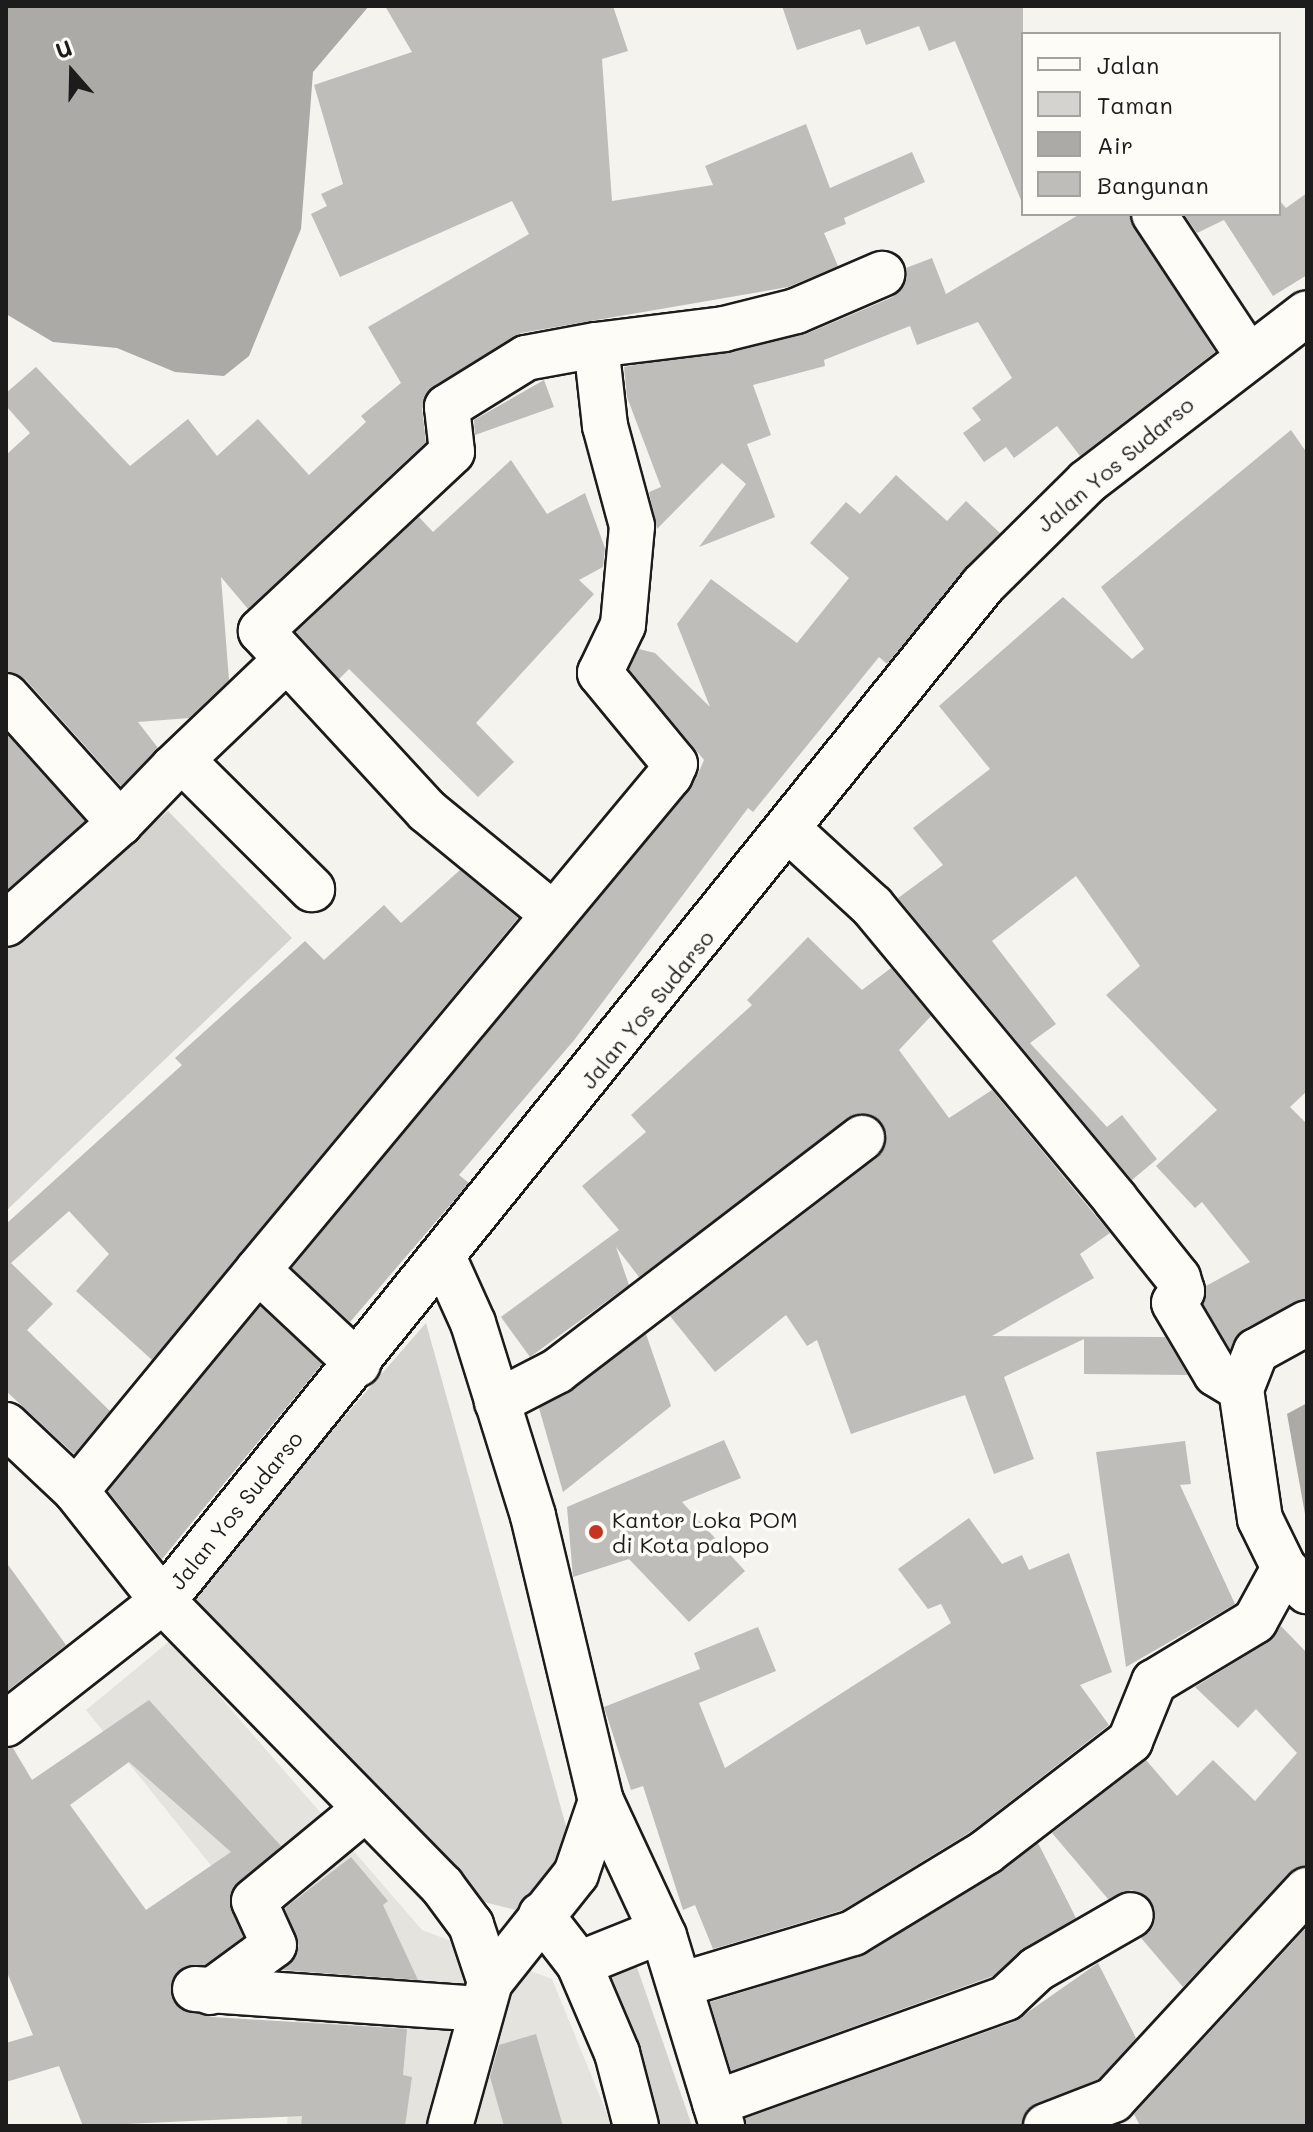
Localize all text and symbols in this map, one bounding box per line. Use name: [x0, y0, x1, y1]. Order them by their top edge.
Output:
north arrow: [32, 32, 112, 112]
legend: [1021, 32, 1281, 216]
text: U: [51, 33, 76, 65]
text: Jalan: [1097, 49, 1159, 80]
text: Taman: [1097, 89, 1173, 120]
text: Air: [1097, 129, 1133, 160]
text: Bangunan: [1097, 169, 1209, 200]
street label: Jalan Yos Sudarso: [1031, 391, 1199, 537]
street label: Jalan Yos Sudarso: [575, 924, 719, 1094]
street label: Jalan Yos Sudarso: [164, 1425, 308, 1595]
place label: Kantor Loka POM di Kota palopo: [612, 1506, 798, 1558]
marker: Kantor Loka POM di Kota palopo: [587, 1523, 605, 1541]

